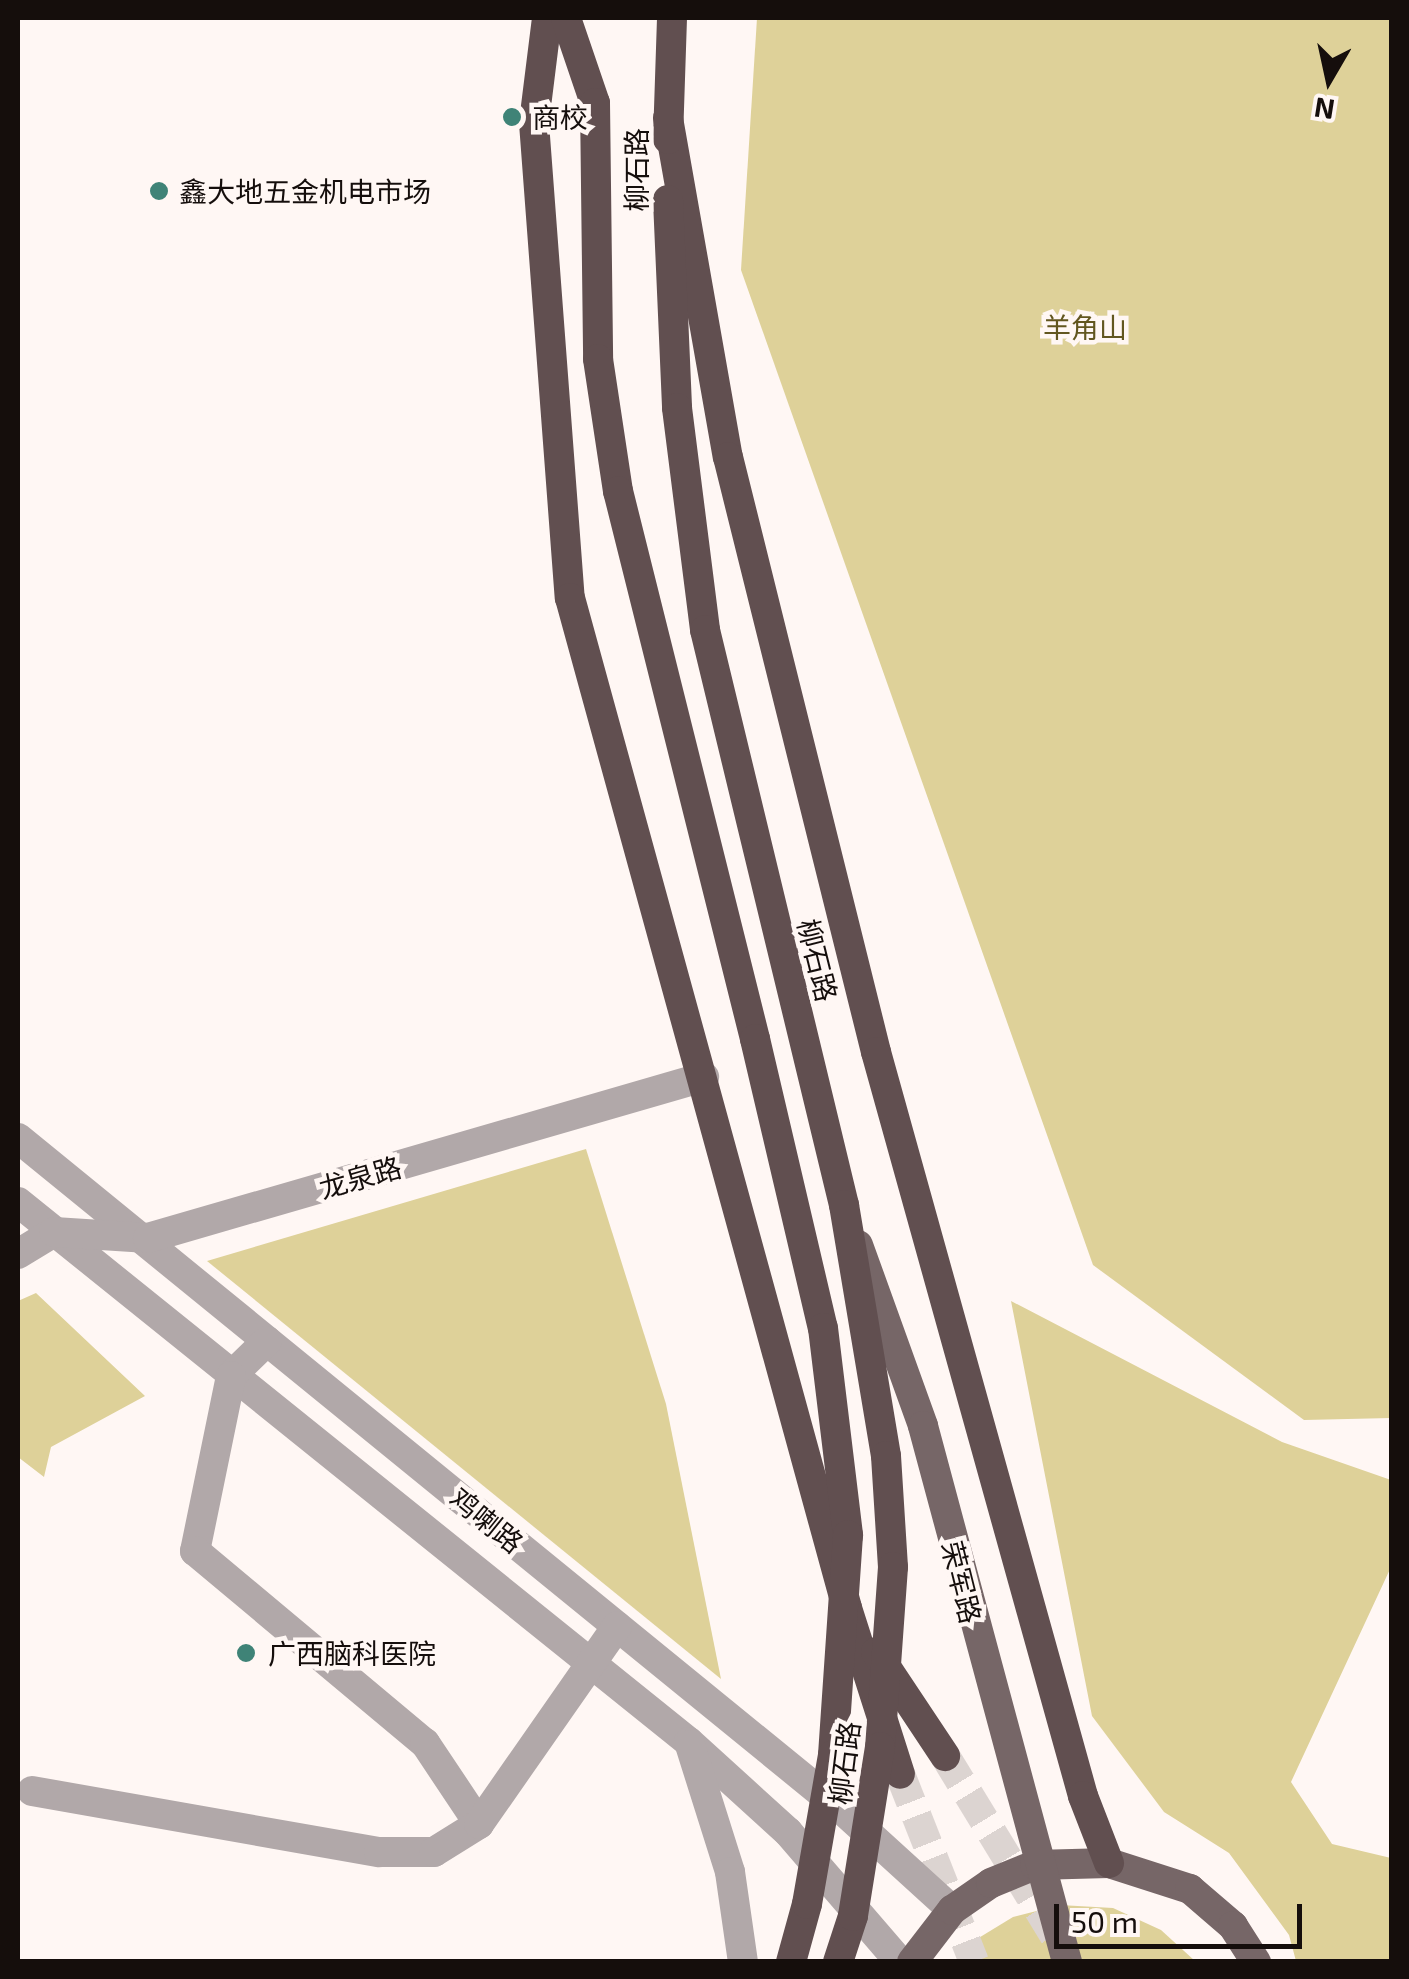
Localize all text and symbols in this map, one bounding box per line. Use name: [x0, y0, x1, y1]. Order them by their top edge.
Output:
north arrow: [1279, 30, 1379, 130]
text: N: [1312, 91, 1337, 128]
place label: 商校: [532, 100, 588, 134]
marker: 商校: [501, 106, 523, 128]
street label: 柳石路: [619, 128, 653, 212]
place label: 鑫大地五金机电市场: [179, 174, 431, 208]
marker: 鑫大地五金机电市场: [148, 180, 170, 202]
park label: 羊角山: [1043, 310, 1127, 344]
street label: 柳石路: [792, 915, 844, 1005]
street label: 龙泉路: [315, 1149, 405, 1205]
street label: 鸡喇路: [444, 1481, 530, 1559]
street label: 荣军路: [936, 1537, 988, 1627]
place label: 广西脑科医院: [268, 1636, 436, 1670]
marker: 广西脑科医院: [233, 1640, 259, 1666]
street label: 柳石路: [822, 1719, 866, 1807]
scale bar: [1059, 1884, 1306, 1946]
text: 50 m: [1071, 1903, 1138, 1939]

